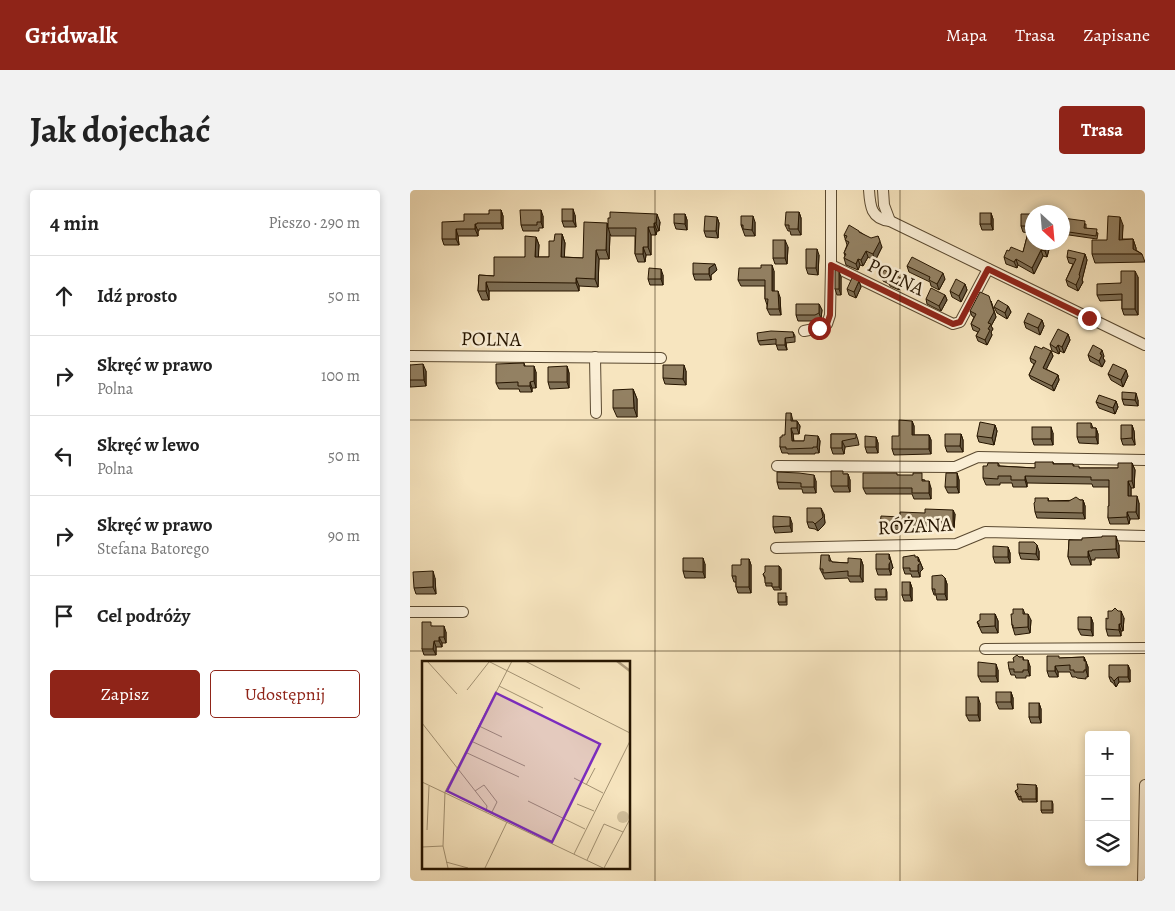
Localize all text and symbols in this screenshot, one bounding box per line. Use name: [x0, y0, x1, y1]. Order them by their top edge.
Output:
text: Gridwalk: [25, 19, 118, 51]
text: Mapa: [946, 23, 987, 47]
text: Trasa: [1015, 23, 1055, 47]
text: Zapisane: [1083, 23, 1150, 47]
text: Jak dojechać: [30, 106, 210, 154]
button: Trasa: [1059, 106, 1145, 154]
north arrow: [1025, 205, 1070, 250]
text: 4 min: [50, 209, 99, 237]
text: Pieszo · 290 m: [269, 212, 360, 234]
street label: POLNA: [863, 252, 929, 303]
icon: ahead: [50, 282, 78, 310]
text: Idź prosto: [97, 283, 177, 309]
text: 50 m: [328, 285, 360, 307]
route end: [1078, 307, 1101, 330]
route start: [808, 317, 831, 340]
street label: POLNA: [461, 325, 522, 353]
text: Skręć w prawo: [97, 352, 212, 378]
icon: right: [50, 362, 78, 390]
text: 100 m: [321, 365, 360, 387]
text: Polna: [97, 378, 133, 400]
text: Skręć w lewo: [97, 432, 200, 458]
icon: left: [50, 442, 78, 470]
text: 50 m: [328, 445, 360, 467]
text: Polna: [97, 458, 133, 480]
street label: RÓŻANA: [877, 511, 953, 541]
text: Skręć w prawo: [97, 512, 212, 538]
icon: right: [50, 522, 78, 550]
text: 90 m: [328, 525, 360, 547]
text: Stefana Batorego: [97, 538, 209, 560]
icon: arrive: [50, 602, 78, 630]
text: Cel podróży: [97, 603, 190, 629]
inset map: [422, 661, 630, 868]
button: Zapisz: [50, 670, 200, 718]
button: Udostępnij: [210, 670, 360, 718]
map controls: [1085, 731, 1130, 866]
button: +: [1085, 731, 1130, 776]
button: −: [1085, 776, 1130, 821]
button: layers: [1085, 821, 1130, 866]

